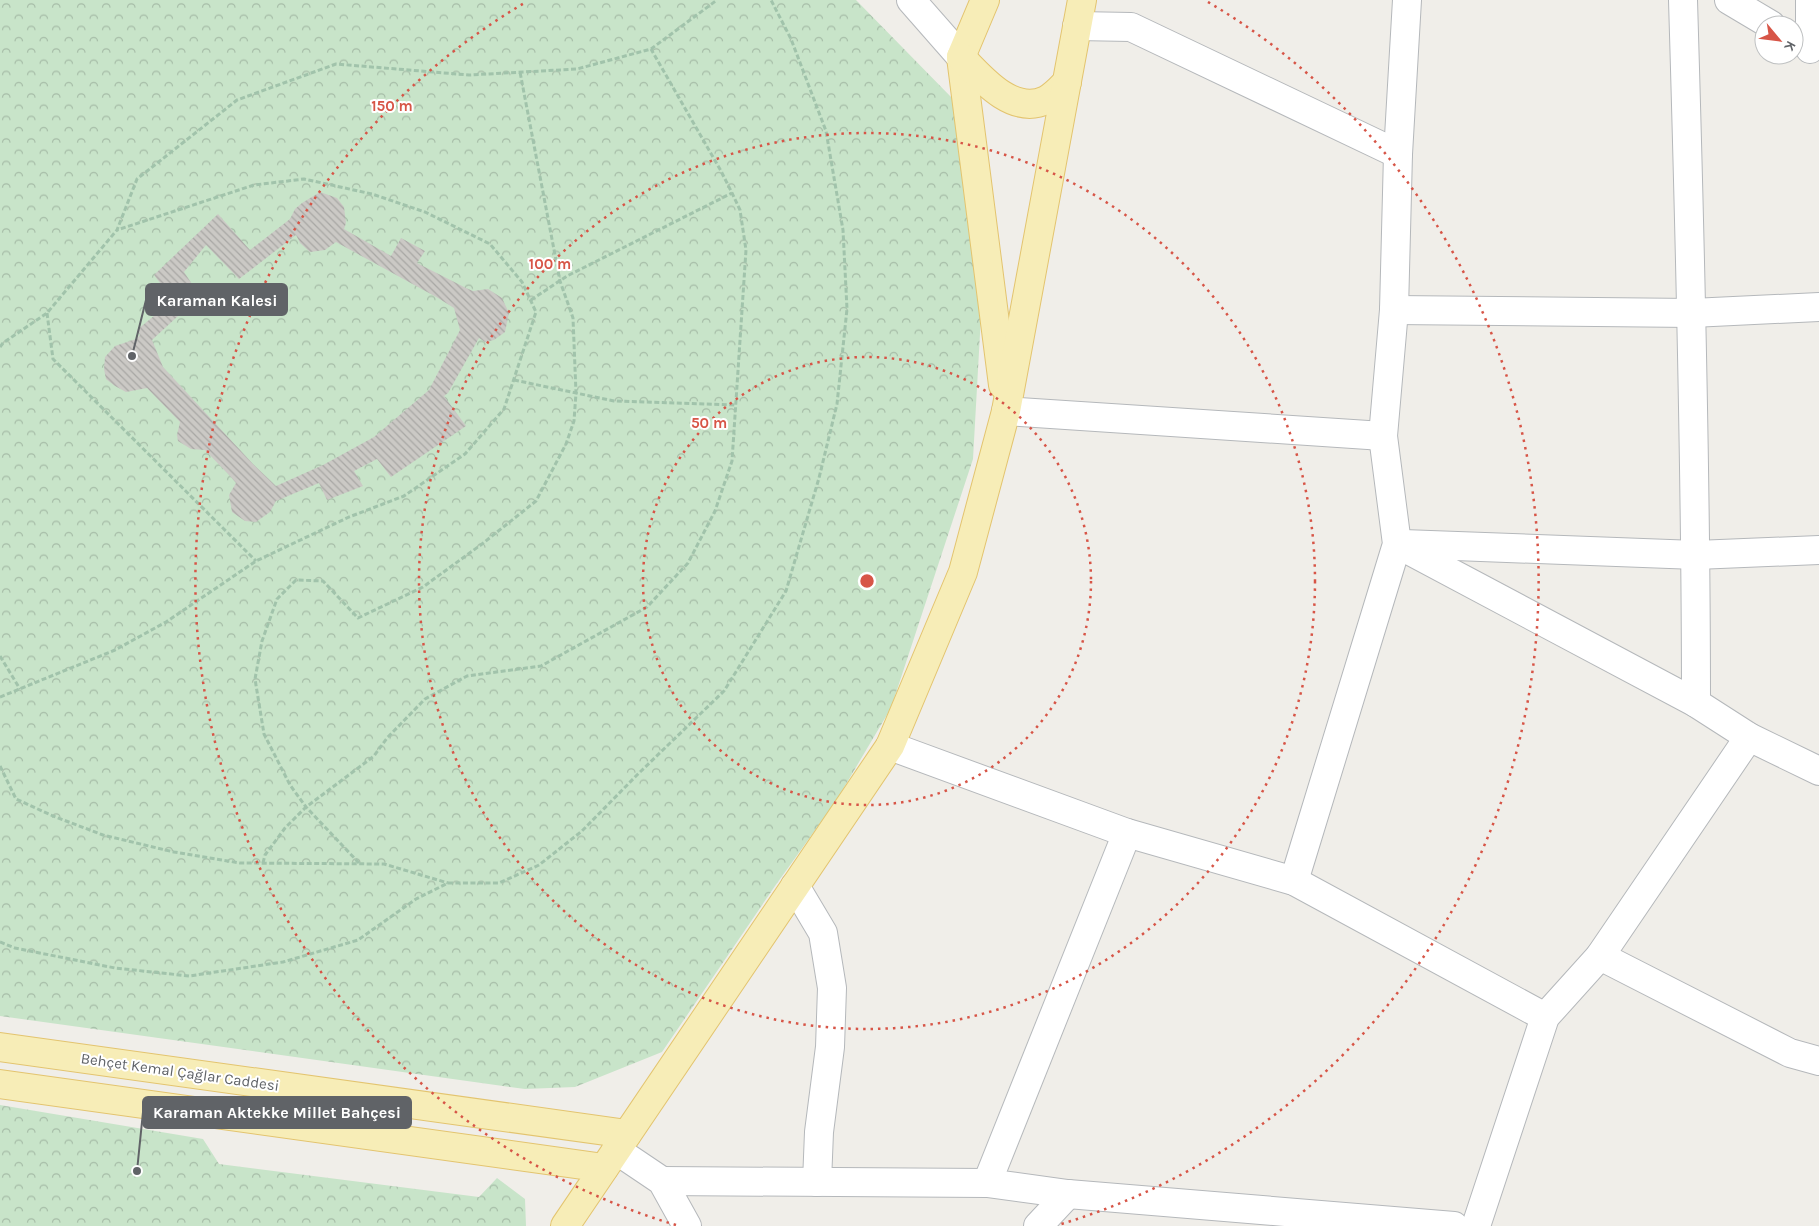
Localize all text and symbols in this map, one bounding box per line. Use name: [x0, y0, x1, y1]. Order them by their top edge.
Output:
north arrow: [1754, 15, 1804, 65]
text: K: [1780, 38, 1800, 55]
text: 150 m: [371, 97, 413, 115]
text: 100 m: [529, 255, 571, 273]
callout: Karaman Kalesi: [146, 284, 287, 315]
text: Karaman Kalesi: [157, 291, 277, 310]
text: 50 m: [691, 414, 727, 432]
centre of rings: [858, 572, 876, 590]
street label: Behçet Kemal Çağlar Caddesi: [80, 1049, 280, 1095]
callout: Karaman Aktekke Millet Bahçesi: [143, 1097, 411, 1128]
text: Karaman Aktekke Millet Bahçesi: [153, 1103, 401, 1122]

